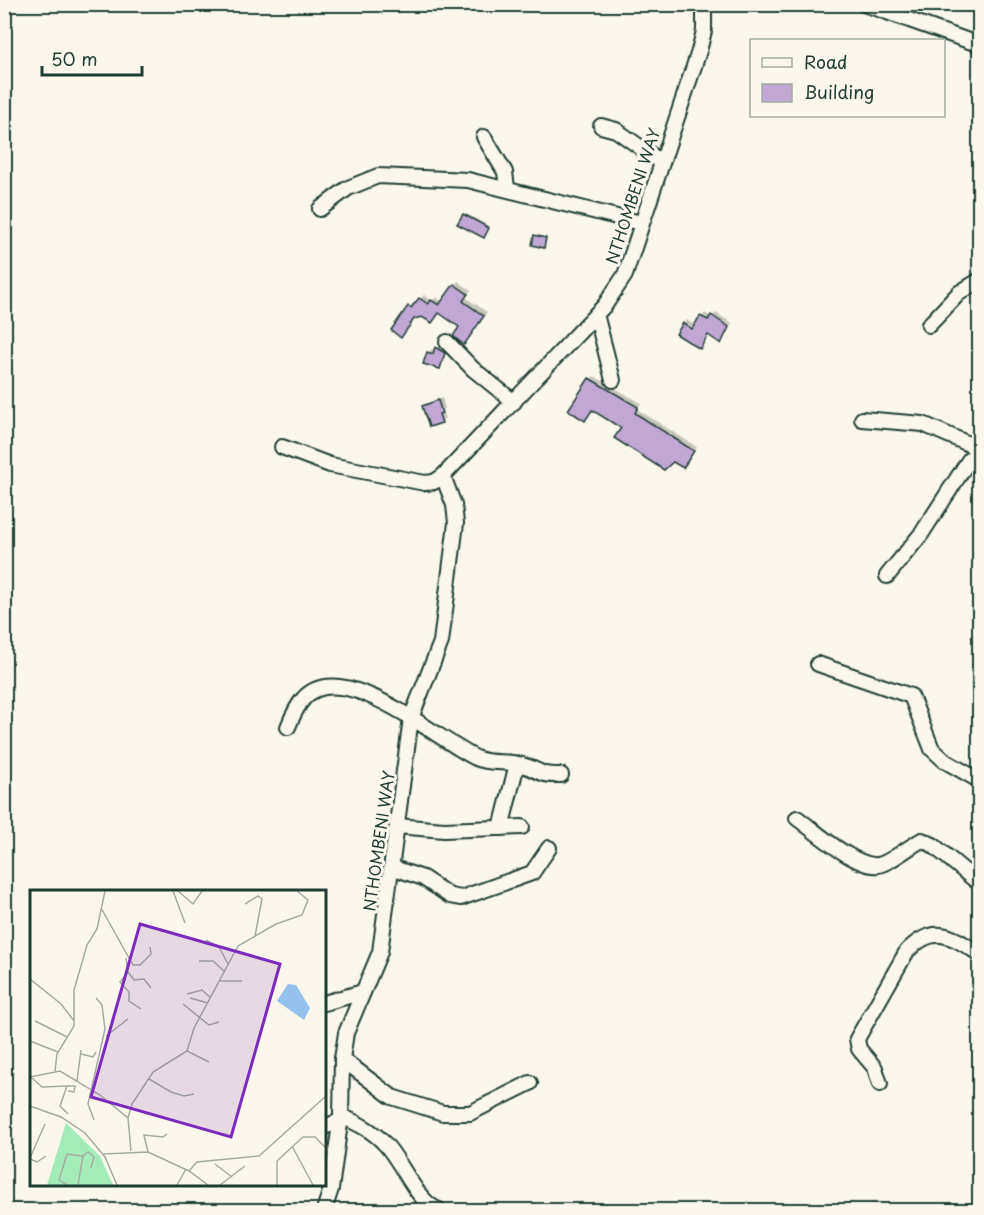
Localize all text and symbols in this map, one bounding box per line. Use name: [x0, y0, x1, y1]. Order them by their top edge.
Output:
scale bar: [42, 39, 142, 77]
legend: [750, 39, 945, 117]
text: 50 m: [51, 45, 98, 72]
text: Road: [804, 48, 848, 75]
text: Building: [804, 78, 874, 105]
street label: NTHOMBENI WAY: [599, 125, 665, 267]
street label: NTHOMBENI WAY: [356, 769, 400, 913]
inset map: [30, 890, 326, 1185]

